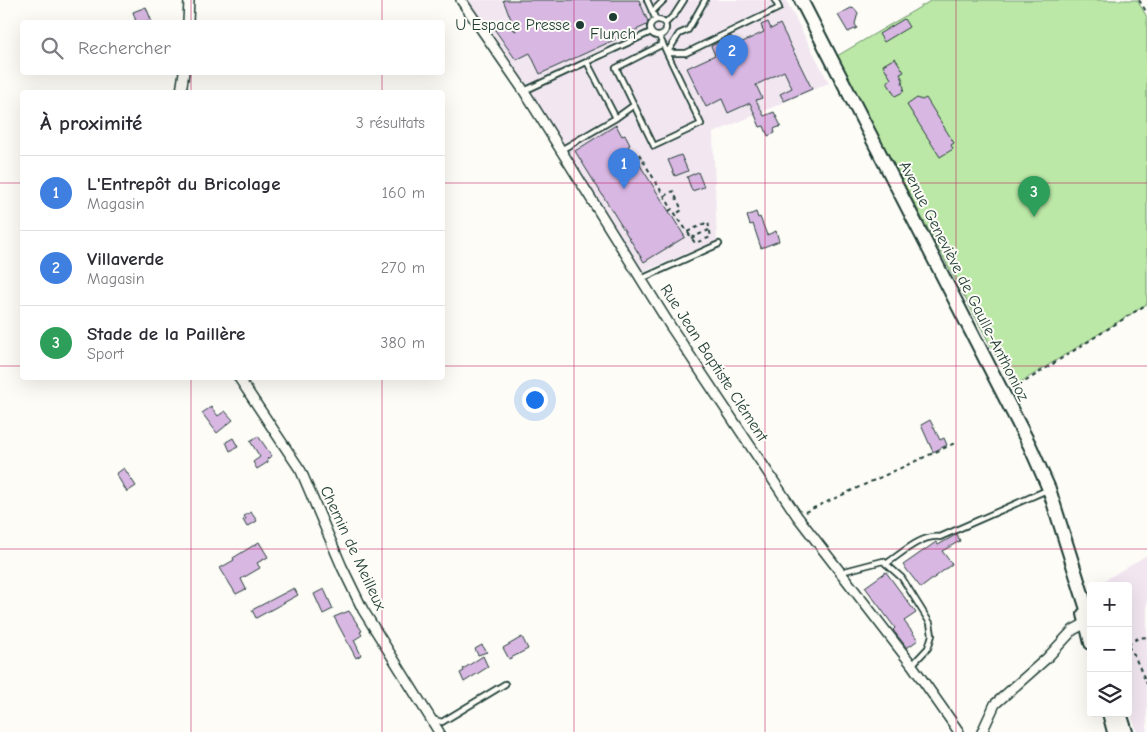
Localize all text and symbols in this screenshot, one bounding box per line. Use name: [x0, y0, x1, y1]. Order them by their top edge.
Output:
marker: Flunch: [607, 11, 619, 23]
place label: U Espace Presse: [455, 16, 570, 34]
marker: U Espace Presse: [574, 19, 586, 31]
search box: [20, 20, 445, 75]
place label: Flunch: [590, 25, 636, 43]
icon: search: [38, 34, 66, 62]
pin: 2: [716, 35, 748, 76]
text: Rechercher: [78, 37, 171, 59]
text: À proximité: [40, 111, 142, 135]
text: 3 résultats: [356, 114, 425, 132]
pin: 1: [608, 148, 640, 189]
street label: Avenue Geneviève de Gaulle-Anthonioz: [895, 158, 1033, 404]
text: L'Entrepôt du Bricolage: [87, 173, 281, 195]
pin: 3: [1018, 176, 1050, 217]
text: 1: [53, 184, 59, 202]
text: 160 m: [382, 184, 425, 202]
text: Magasin: [87, 195, 145, 213]
text: Villaverde: [87, 248, 164, 270]
text: 2: [52, 259, 60, 277]
text: 270 m: [381, 259, 425, 277]
text: Magasin: [87, 270, 145, 288]
street label: Rue Jean Baptiste Clément: [656, 281, 772, 445]
text: Stade de la Paillère: [87, 323, 245, 345]
text: 3: [52, 334, 60, 352]
text: 380 m: [380, 334, 425, 352]
text: Sport: [87, 345, 124, 363]
your location: [522, 387, 548, 413]
street label: Chemin de Meilleux: [316, 483, 390, 613]
map controls: [1087, 582, 1132, 717]
button: +: [1087, 582, 1132, 627]
button: −: [1087, 627, 1132, 672]
button: layers: [1087, 672, 1132, 717]

